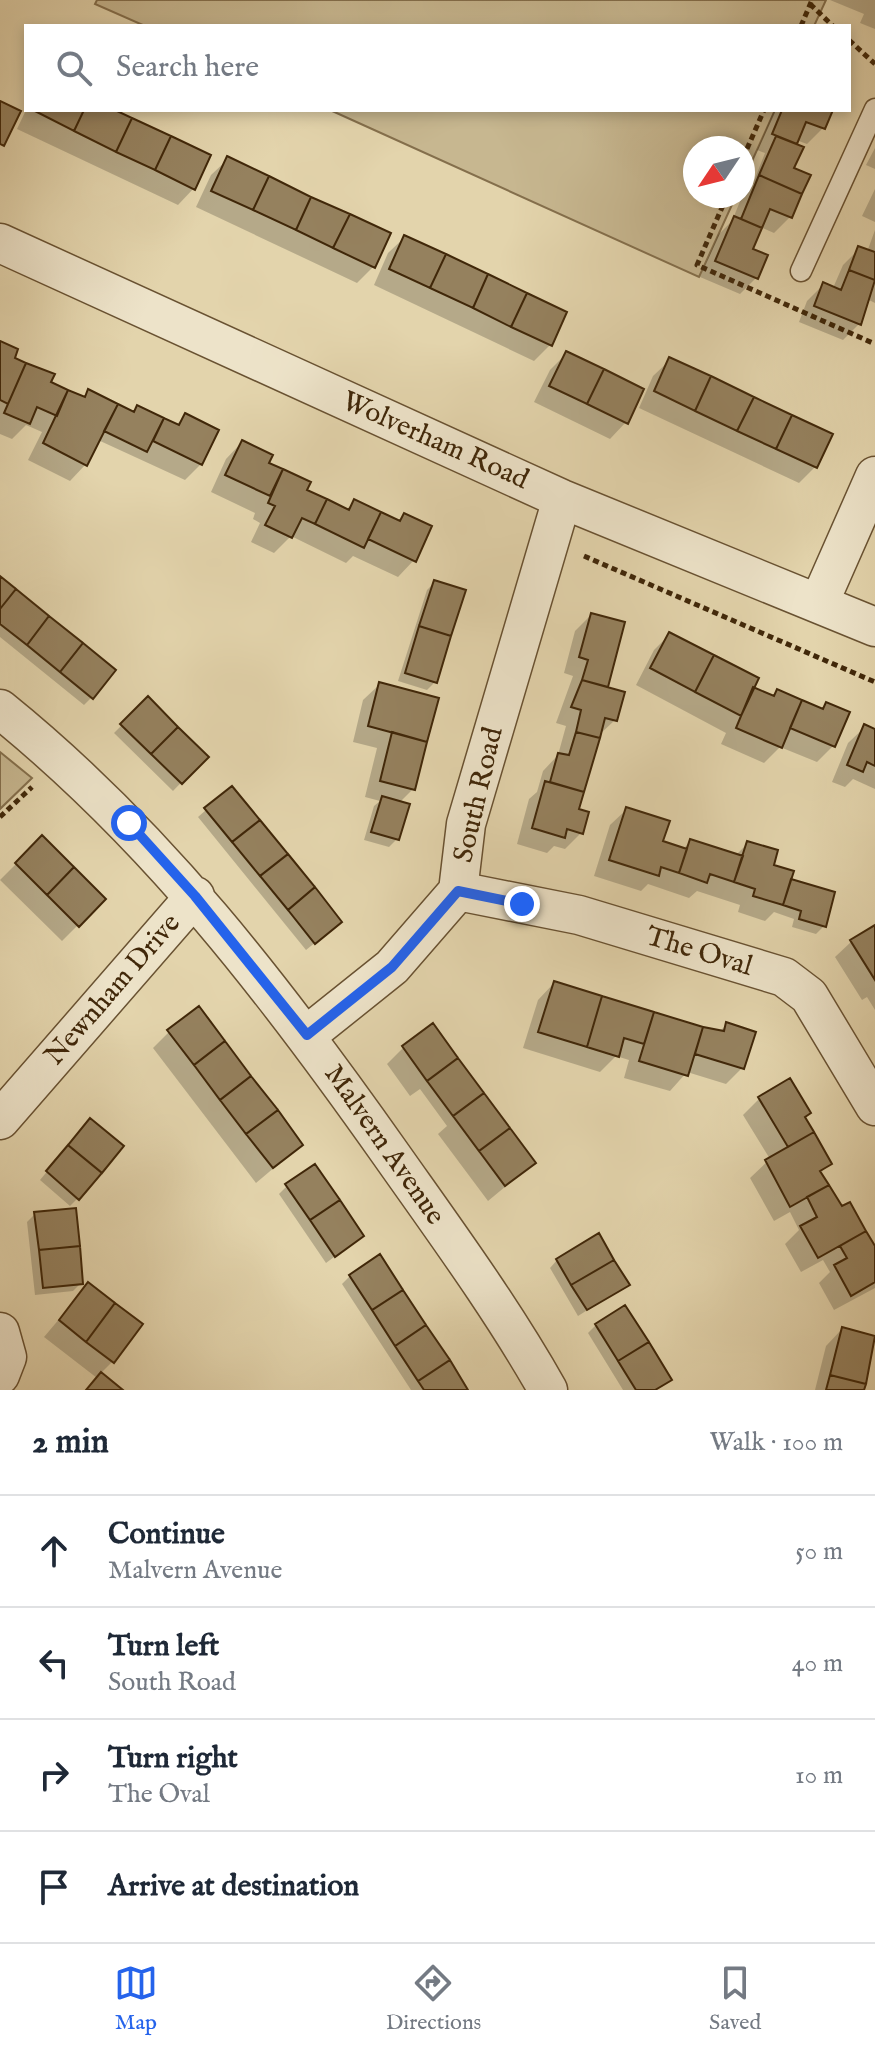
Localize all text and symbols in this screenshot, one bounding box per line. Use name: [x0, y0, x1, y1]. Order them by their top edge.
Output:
search box: [24, 24, 851, 112]
icon: search: [52, 46, 96, 90]
text: Search here: [116, 49, 259, 87]
north arrow: [683, 136, 755, 208]
street label: Wolverham Road: [336, 384, 534, 498]
street label: South Road: [446, 724, 512, 866]
route start: [111, 805, 147, 841]
route end: [504, 886, 540, 922]
street label: Newnham Drive: [38, 907, 188, 1073]
street label: The Oval: [641, 919, 757, 985]
street label: Malvern Avenue: [316, 1058, 452, 1232]
text: 2 min: [32, 1421, 109, 1464]
text: Walk · 100 m: [710, 1426, 843, 1459]
text: Continue: [108, 1516, 225, 1554]
icon: ahead: [32, 1529, 76, 1573]
text: 50 m: [795, 1535, 843, 1568]
text: Malvern Avenue: [108, 1554, 282, 1587]
text: Turn left: [108, 1628, 219, 1666]
icon: left: [32, 1641, 76, 1685]
text: 40 m: [792, 1647, 843, 1680]
text: South Road: [108, 1666, 236, 1699]
text: Turn right: [108, 1740, 238, 1778]
icon: right: [32, 1753, 76, 1797]
text: 10 m: [795, 1759, 843, 1792]
text: The Oval: [108, 1778, 210, 1811]
icon: arrive: [32, 1865, 76, 1909]
text: Arrive at destination: [108, 1868, 359, 1906]
tab: Map: [114, 1961, 158, 2037]
tab: Directions: [386, 1961, 481, 2037]
tab: Saved: [709, 1961, 761, 2037]

